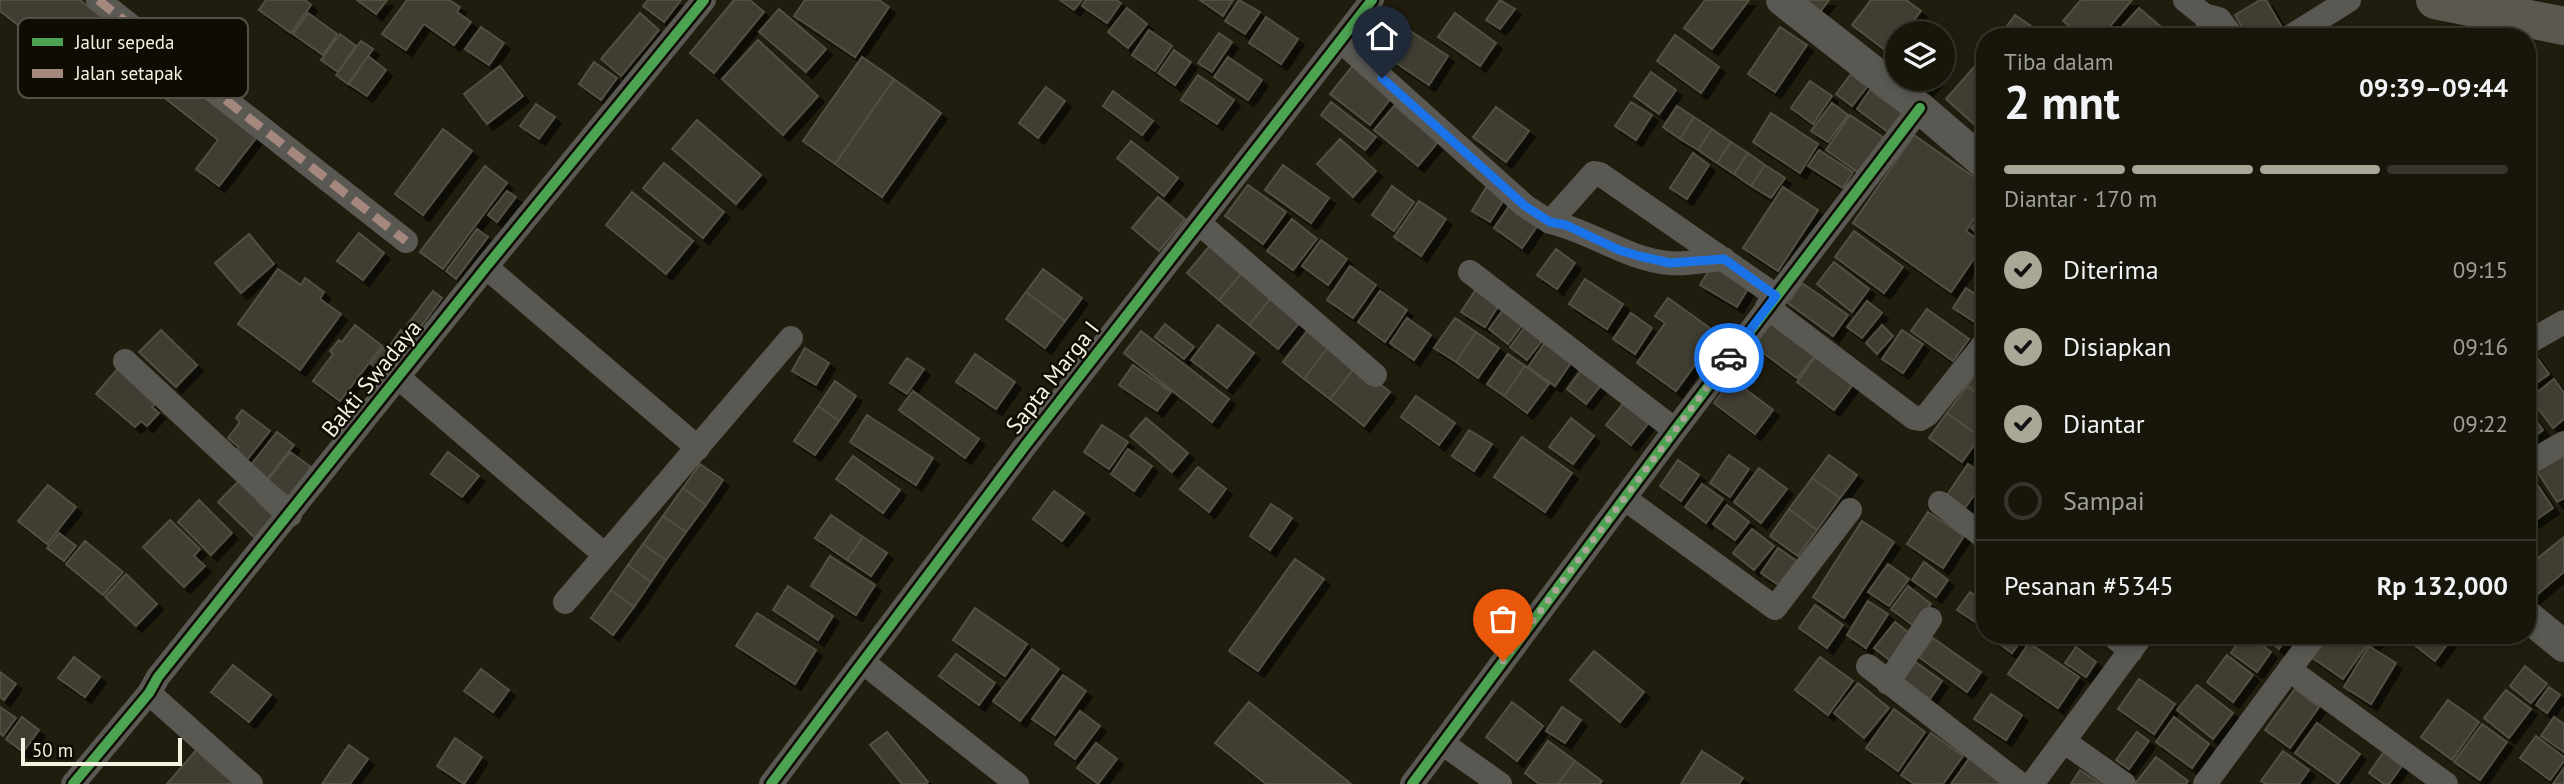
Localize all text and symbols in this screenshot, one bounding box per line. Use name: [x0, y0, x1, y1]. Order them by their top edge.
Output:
pin: [1352, 6, 1412, 78]
icon: home: [1363, 17, 1401, 55]
legend: [18, 18, 248, 98]
map controls: [1885, 21, 1955, 91]
button: layers: [1885, 21, 1955, 91]
text: Jalur sepeda: [74, 30, 175, 54]
text: Tiba dalam: [2004, 47, 2113, 76]
text: Jalan setapak: [74, 61, 183, 85]
text: 09:39–09:44: [2359, 71, 2508, 104]
text: 2 mnt: [2004, 72, 2120, 132]
text: Diantar · 170 m: [2004, 184, 2157, 213]
icon: check: [2004, 251, 2042, 289]
text: Diterima: [2063, 253, 2159, 286]
text: 09:15: [2453, 255, 2508, 284]
street label: Bakti Swadaya: [315, 314, 427, 442]
street label: Sapta Marga I: [999, 315, 1105, 439]
courier: [1694, 323, 1764, 393]
icon: check: [2004, 328, 2042, 366]
text: Disiapkan: [2063, 330, 2171, 363]
text: 09:16: [2453, 332, 2508, 361]
icon: car: [1710, 339, 1748, 377]
icon: check: [2004, 405, 2042, 443]
text: Diantar: [2063, 407, 2145, 440]
text: 09:22: [2453, 409, 2508, 438]
text: Sampai: [2063, 484, 2145, 517]
text: Pesanan #5345: [2004, 569, 2174, 602]
text: Rp 132,000: [2377, 569, 2508, 602]
pin: [1473, 589, 1533, 661]
icon: bag: [1484, 600, 1522, 638]
scale bar: [21, 735, 182, 767]
text: 50 m: [32, 738, 73, 762]

